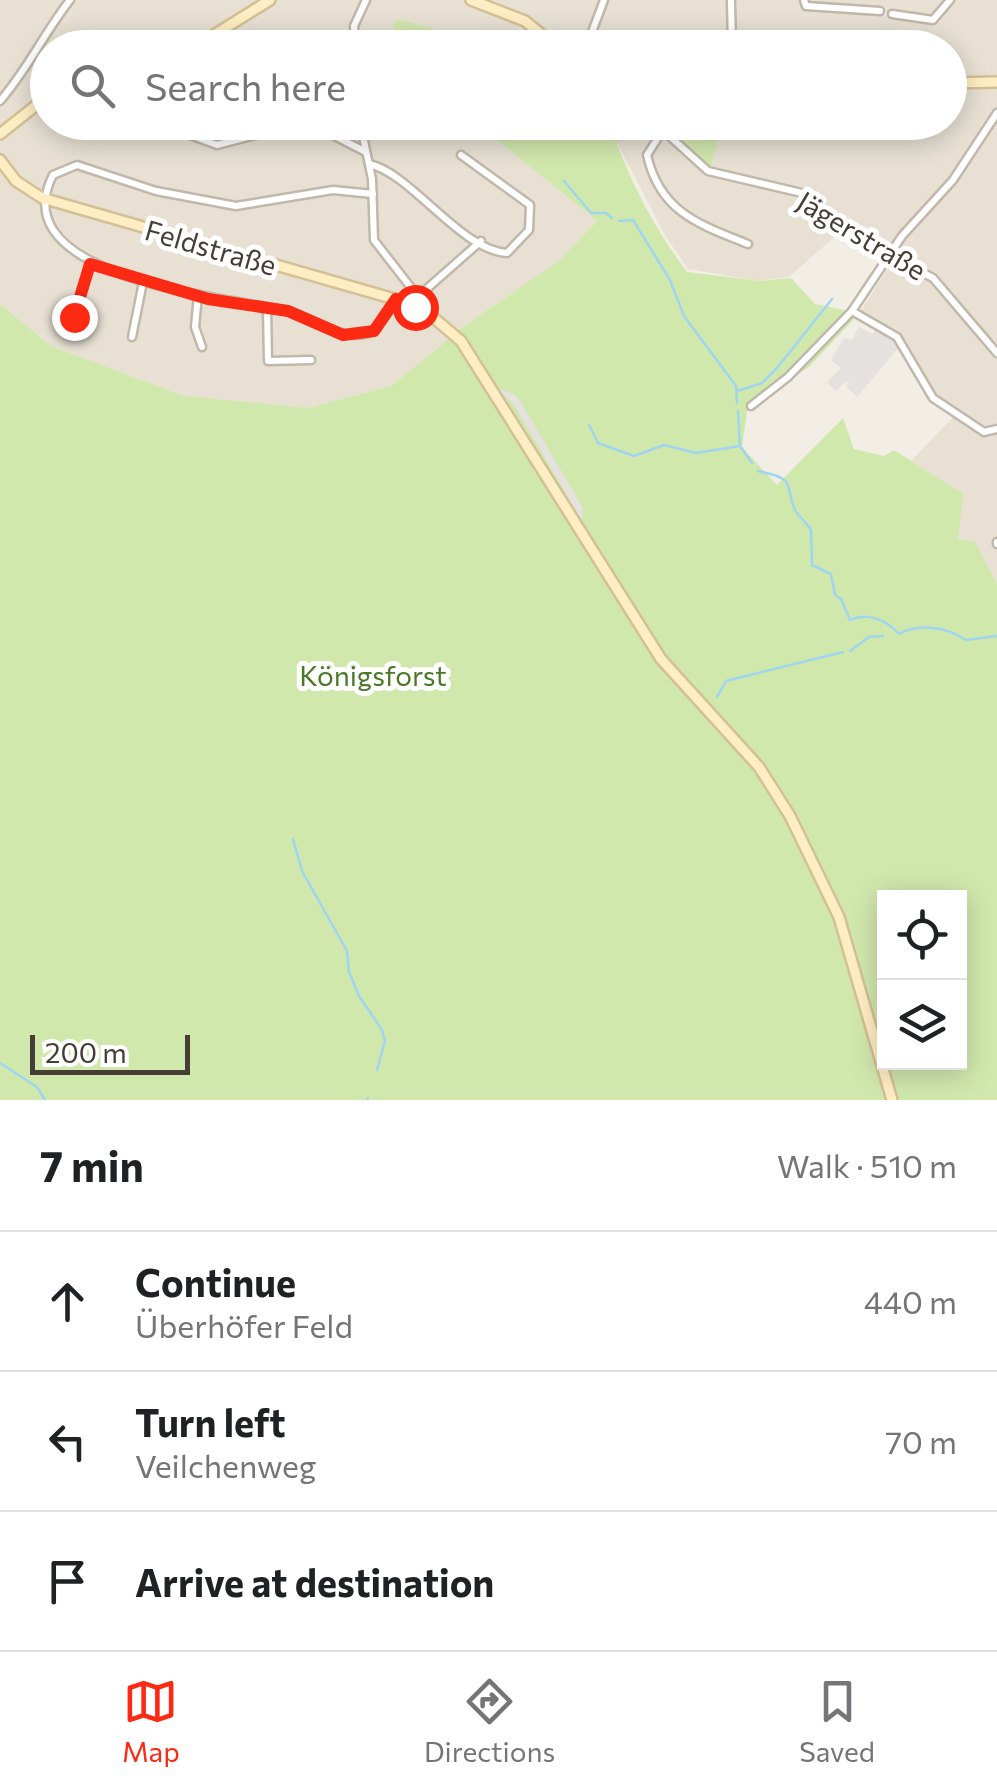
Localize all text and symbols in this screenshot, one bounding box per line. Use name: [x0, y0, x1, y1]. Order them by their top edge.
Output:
search box: [30, 30, 967, 140]
icon: search: [65, 58, 120, 113]
text: Search here: [145, 62, 346, 109]
street label: Jägerstraße: [791, 183, 933, 287]
street label: Feldstraße: [141, 212, 281, 282]
route start: [393, 285, 439, 331]
route end: [52, 295, 98, 341]
park label: Königsforst: [299, 658, 447, 692]
map controls: [877, 890, 967, 1070]
button: locate: [877, 890, 967, 980]
button: layers: [877, 980, 967, 1070]
scale bar: [30, 1030, 190, 1074]
text: 200 m: [45, 1035, 127, 1069]
text: 7 min: [40, 1139, 144, 1191]
text: Walk · 510 m: [777, 1145, 957, 1185]
text: Continue: [135, 1258, 296, 1305]
icon: ahead: [40, 1274, 95, 1329]
text: 440 m: [864, 1281, 957, 1321]
text: Überhöfer Feld: [135, 1305, 353, 1345]
text: Turn left: [135, 1398, 286, 1445]
icon: left: [40, 1414, 95, 1469]
text: 70 m: [885, 1421, 957, 1461]
text: Veilchenweg: [135, 1445, 316, 1485]
icon: arrive: [40, 1554, 95, 1609]
text: Arrive at destination: [135, 1558, 494, 1605]
tab: Map: [122, 1674, 180, 1768]
tab: Directions: [424, 1674, 555, 1768]
tab: Saved: [799, 1674, 875, 1768]

